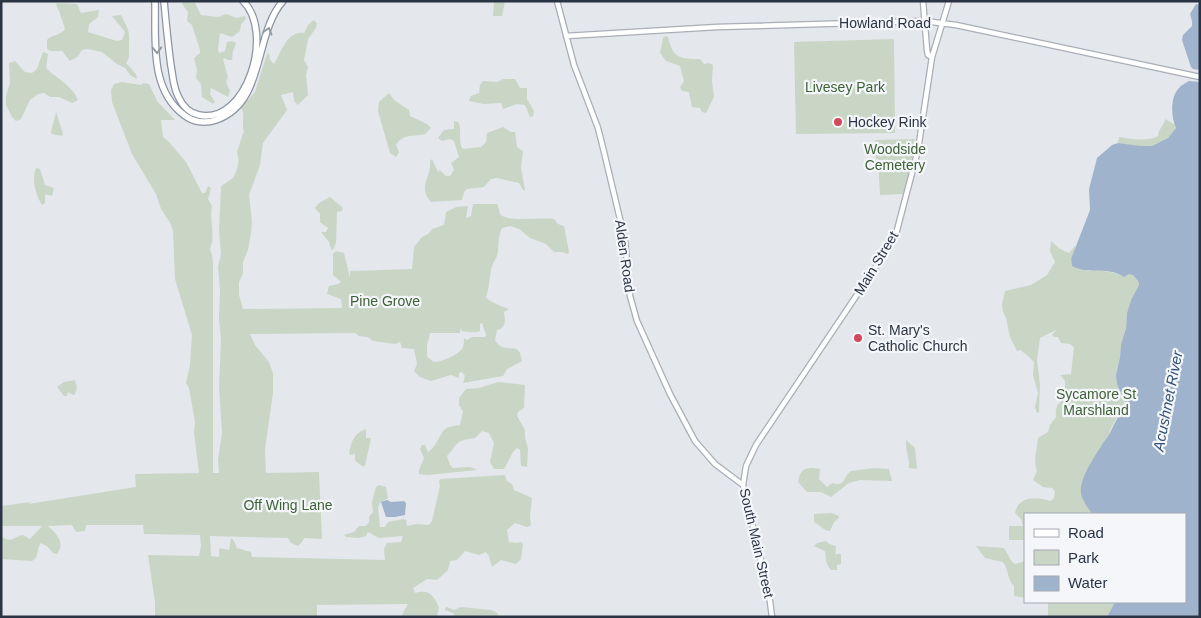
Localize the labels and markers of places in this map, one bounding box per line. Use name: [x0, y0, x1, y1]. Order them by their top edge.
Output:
place label: Hockey Rink: [848, 114, 928, 130]
marker: Hockey Rink: [832, 116, 844, 128]
place label: St. Mary's Catholic Church: [868, 322, 968, 354]
marker: St. Mary's Catholic Church: [852, 332, 864, 344]

